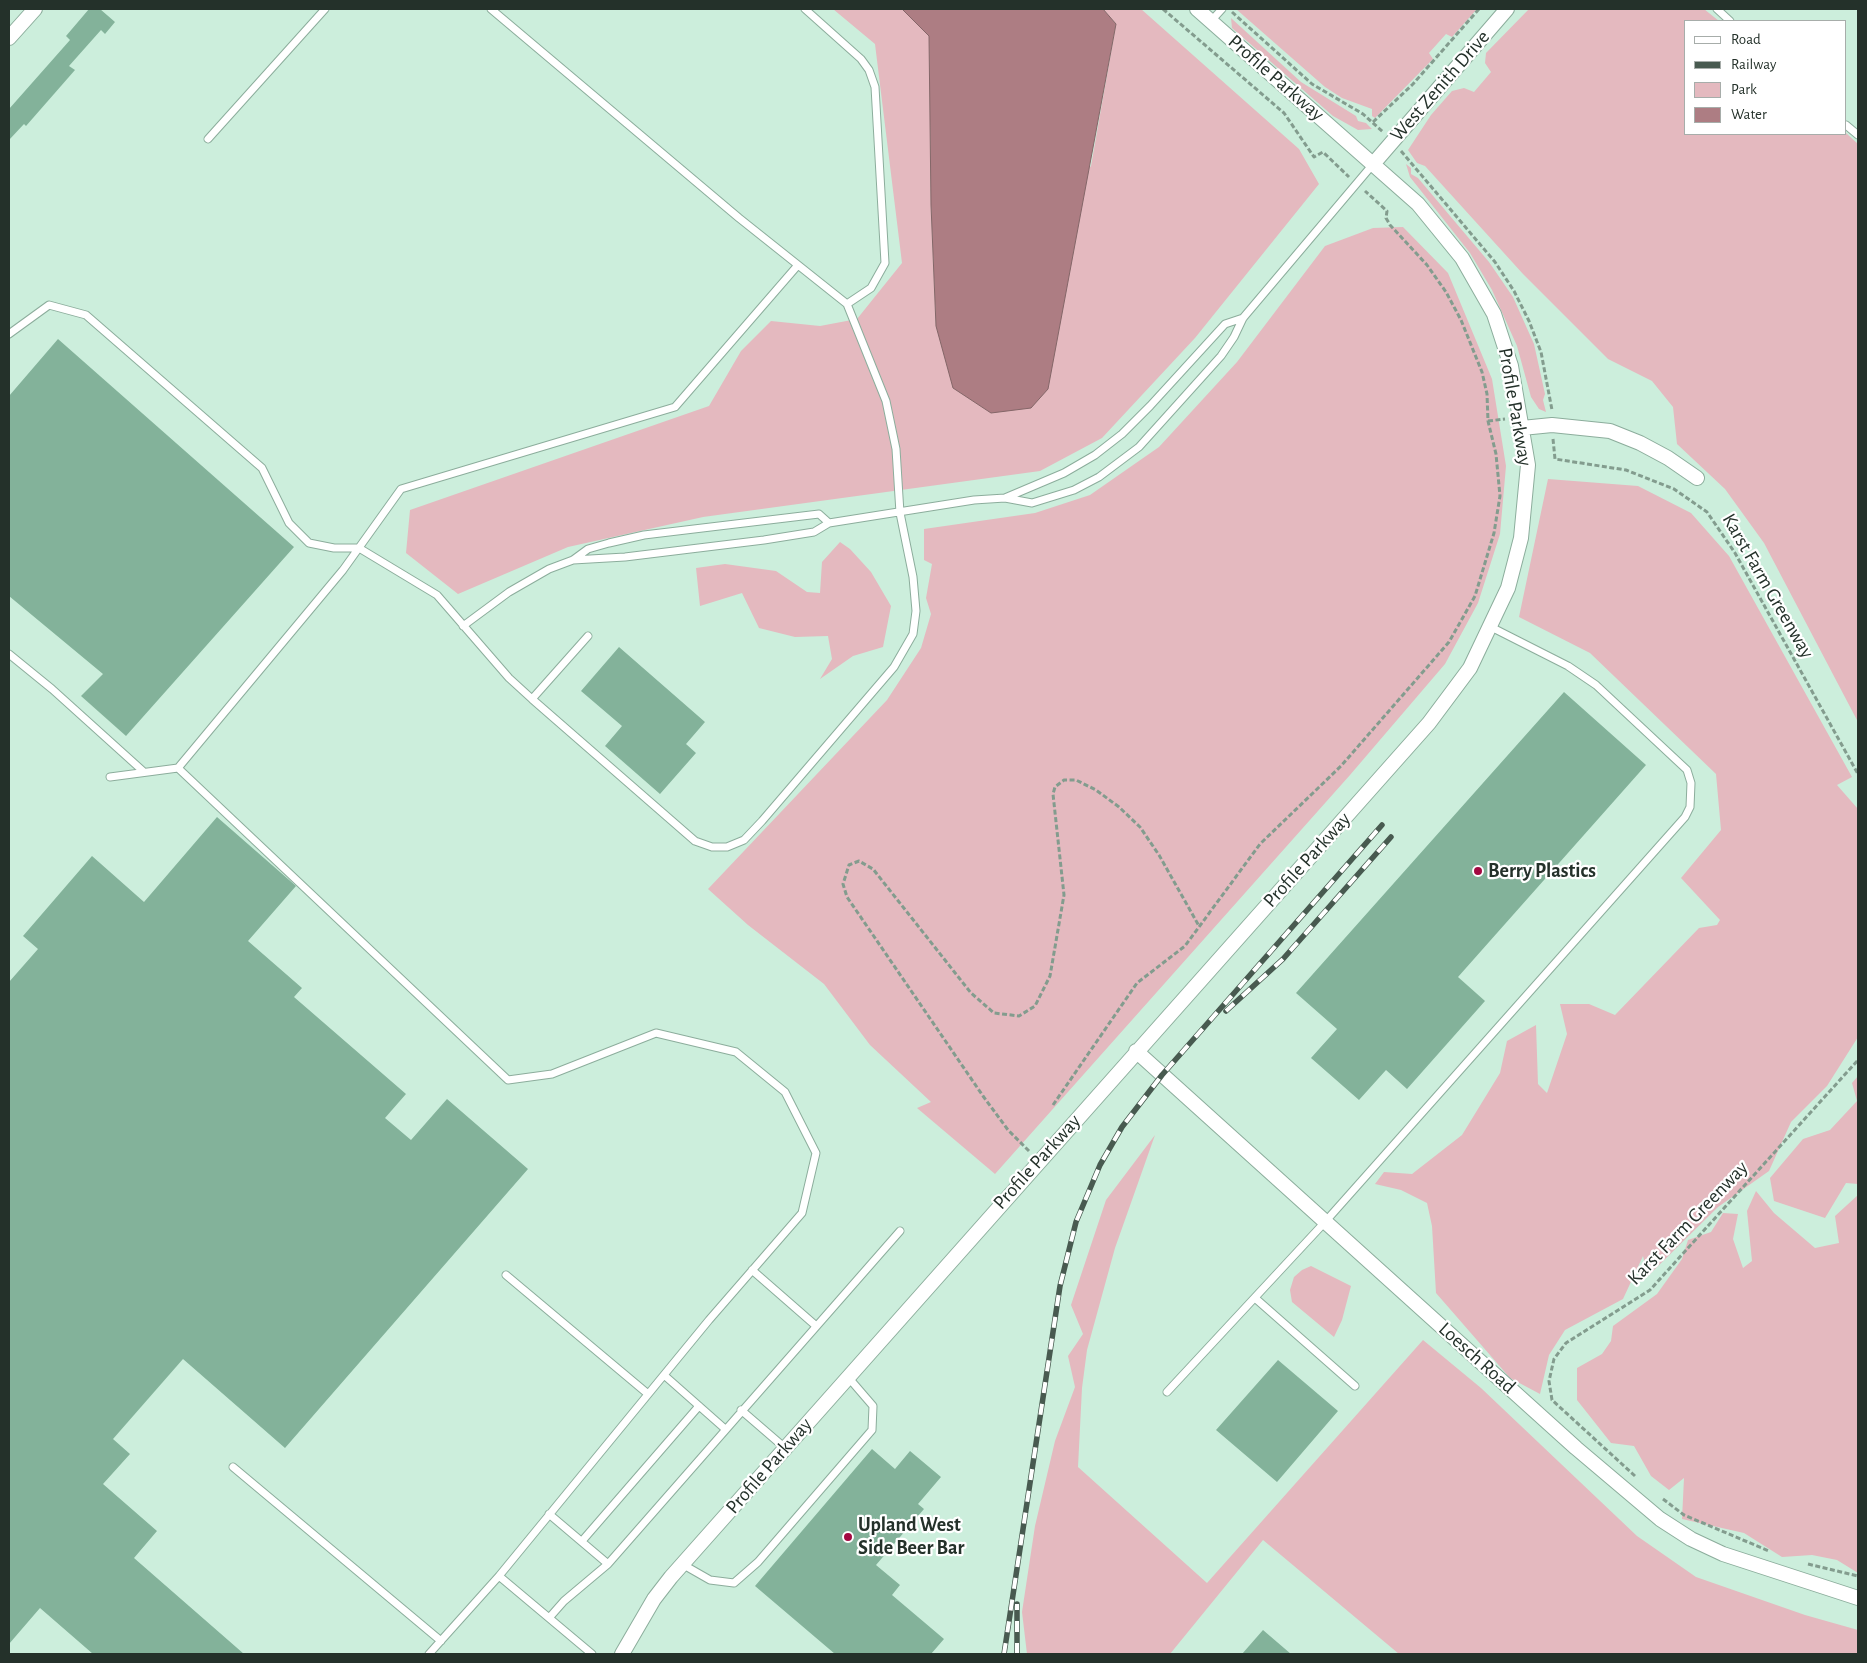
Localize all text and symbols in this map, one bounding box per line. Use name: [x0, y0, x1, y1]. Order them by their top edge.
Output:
legend: [1684, 20, 1847, 135]
street label: West Zenith Drive: [1385, 26, 1495, 146]
street label: Profile Parkway: [1223, 30, 1329, 126]
text: Road: [1731, 32, 1761, 47]
text: Railway: [1731, 57, 1776, 72]
text: Park: [1731, 82, 1757, 97]
text: Water: [1731, 107, 1767, 122]
street label: Profile Parkway: [1493, 346, 1537, 468]
street label: Karst Farm Greenway: [1717, 509, 1819, 663]
street label: Profile Parkway: [1258, 807, 1356, 913]
place label: Berry Plastics: [1488, 859, 1596, 883]
marker: Berry Plastics: [1472, 865, 1484, 877]
street label: Profile Parkway: [988, 1109, 1086, 1215]
street label: Karst Farm Greenway: [1623, 1156, 1753, 1290]
street label: Loesch Road: [1433, 1317, 1521, 1399]
street label: Profile Parkway: [721, 1413, 817, 1519]
place label: Upland West Side Beer Bar: [858, 1513, 965, 1560]
marker: Upland West Side Beer Bar: [842, 1531, 854, 1543]

